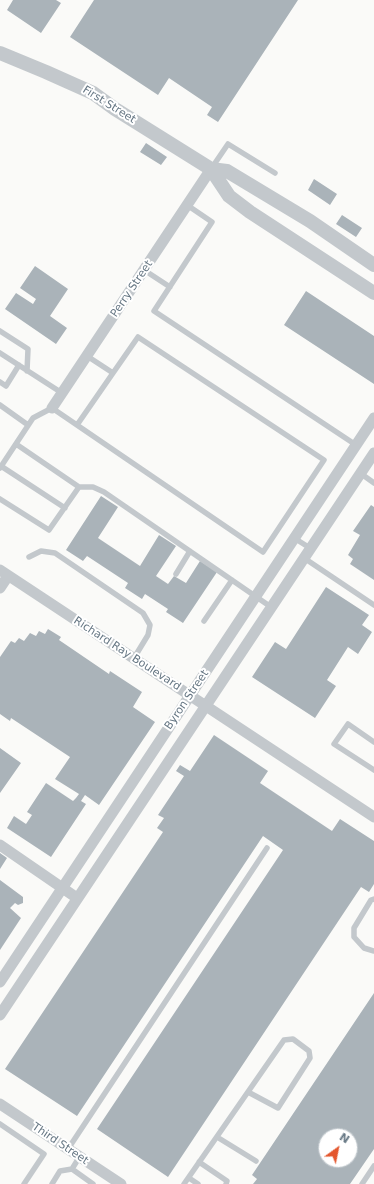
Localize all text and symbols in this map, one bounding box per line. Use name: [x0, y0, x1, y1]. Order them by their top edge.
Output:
street label: First Street: [80, 83, 138, 127]
street label: Perry Street: [108, 258, 156, 320]
street label: Richard Ray Boulevard: [71, 614, 183, 694]
street label: Byron Street: [162, 668, 212, 732]
street label: Third Street: [29, 1120, 91, 1168]
north arrow: [318, 1128, 358, 1168]
text: N: [337, 1130, 352, 1146]

